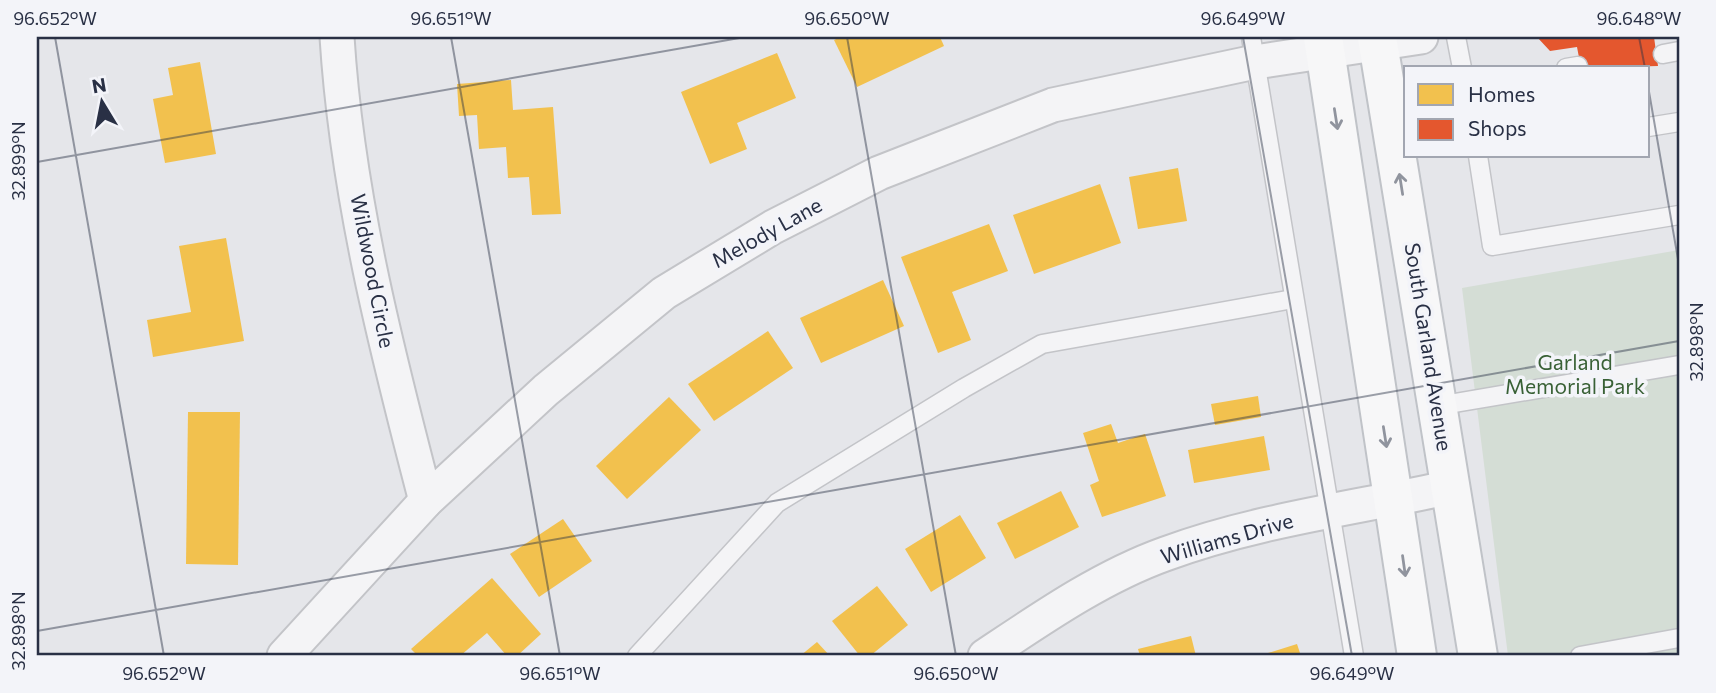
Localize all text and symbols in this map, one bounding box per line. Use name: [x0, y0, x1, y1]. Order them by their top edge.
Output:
text: 96.652°W: [13, 7, 97, 29]
text: 96.651°W: [410, 7, 492, 29]
text: 96.650°W: [804, 7, 890, 29]
text: 96.649°W: [1201, 7, 1285, 29]
text: 96.648°W: [1597, 7, 1681, 29]
north arrow: [66, 66, 136, 136]
legend: [1404, 66, 1650, 158]
text: N: [90, 72, 108, 97]
text: Homes: [1468, 81, 1535, 106]
one-way arrow: [1330, 107, 1343, 130]
text: Shops: [1468, 115, 1527, 140]
text: 32.899°N: [7, 122, 29, 200]
one-way arrow: [1394, 173, 1407, 196]
street label: Wildwood Circle: [346, 191, 401, 350]
street label: Melody Lane: [707, 191, 826, 272]
street label: South Garland Avenue: [1401, 241, 1458, 453]
text: 32.898°N: [1685, 303, 1707, 381]
park label: Garland Memorial Park: [1505, 349, 1645, 398]
one-way arrow: [1379, 425, 1392, 448]
street label: Williams Drive: [1158, 507, 1296, 568]
one-way arrow: [1398, 554, 1411, 577]
text: 32.898°N: [7, 592, 29, 670]
text: 96.652°W: [122, 662, 206, 684]
text: 96.651°W: [519, 662, 601, 684]
text: 96.650°W: [913, 662, 999, 684]
text: 96.649°W: [1310, 662, 1394, 684]

